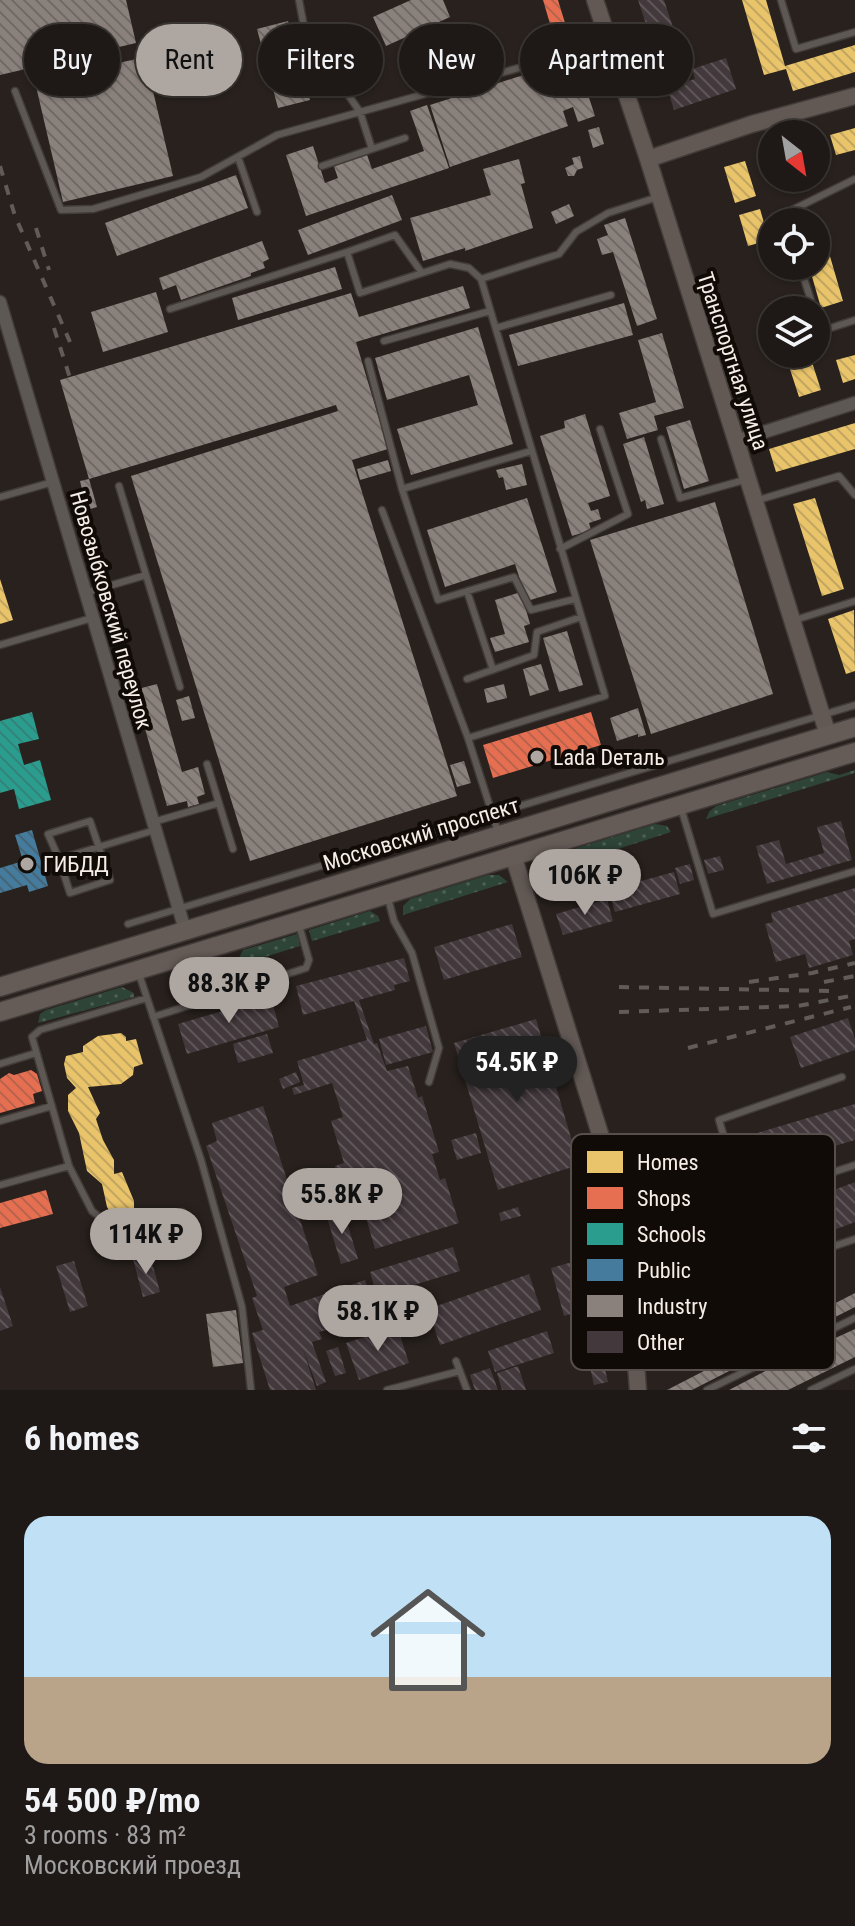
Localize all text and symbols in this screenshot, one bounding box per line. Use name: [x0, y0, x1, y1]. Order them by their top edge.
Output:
chip: Buy: [24, 24, 120, 96]
chip: Rent: [136, 24, 242, 96]
chip: Filters: [258, 24, 383, 96]
chip: New: [399, 24, 504, 96]
chip: Apartment: [520, 24, 693, 96]
north arrow: [758, 120, 830, 192]
map controls: [758, 120, 830, 368]
button: locate: [758, 208, 830, 280]
street label: Транспортная улица: [692, 269, 774, 453]
button: layers: [758, 296, 830, 368]
street label: Новозыбковский переулок: [65, 488, 157, 732]
place label: Lada Dеталь: [553, 745, 665, 770]
marker: Lada Dеталь: [528, 748, 546, 766]
street label: Московский проспект: [320, 792, 522, 876]
pin: 106K ₽: [520, 849, 650, 917]
place label: ГИБДД: [43, 852, 109, 877]
marker: ГИБДД: [18, 855, 36, 873]
text: 106K ₽: [547, 860, 623, 890]
pin: 88.3K ₽: [155, 957, 303, 1025]
text: 88.3K ₽: [187, 968, 271, 998]
pin: 54.5K ₽: [443, 1036, 591, 1104]
text: 54.5K ₽: [475, 1047, 559, 1077]
legend: [571, 1134, 835, 1370]
text: Homes: [637, 1150, 699, 1175]
pin: 55.8K ₽: [268, 1168, 416, 1236]
text: 55.8K ₽: [300, 1179, 384, 1209]
text: Shops: [637, 1186, 691, 1211]
pin: 114K ₽: [81, 1208, 211, 1276]
text: 114K ₽: [108, 1219, 184, 1249]
text: Schools: [637, 1222, 706, 1247]
text: Public: [637, 1258, 691, 1283]
pin: 58.1K ₽: [304, 1285, 452, 1353]
text: Industry: [637, 1294, 707, 1319]
text: 58.1K ₽: [336, 1296, 420, 1326]
text: Other: [637, 1330, 685, 1355]
icon: filters: [787, 1416, 831, 1460]
text: 6 homes: [24, 1418, 140, 1458]
icon: home: [356, 1568, 500, 1712]
text: 54 500 ₽/mo: [24, 1780, 200, 1820]
text: 3 rooms · 83 m²: [24, 1820, 186, 1850]
text: Московский проезд: [24, 1850, 241, 1880]

